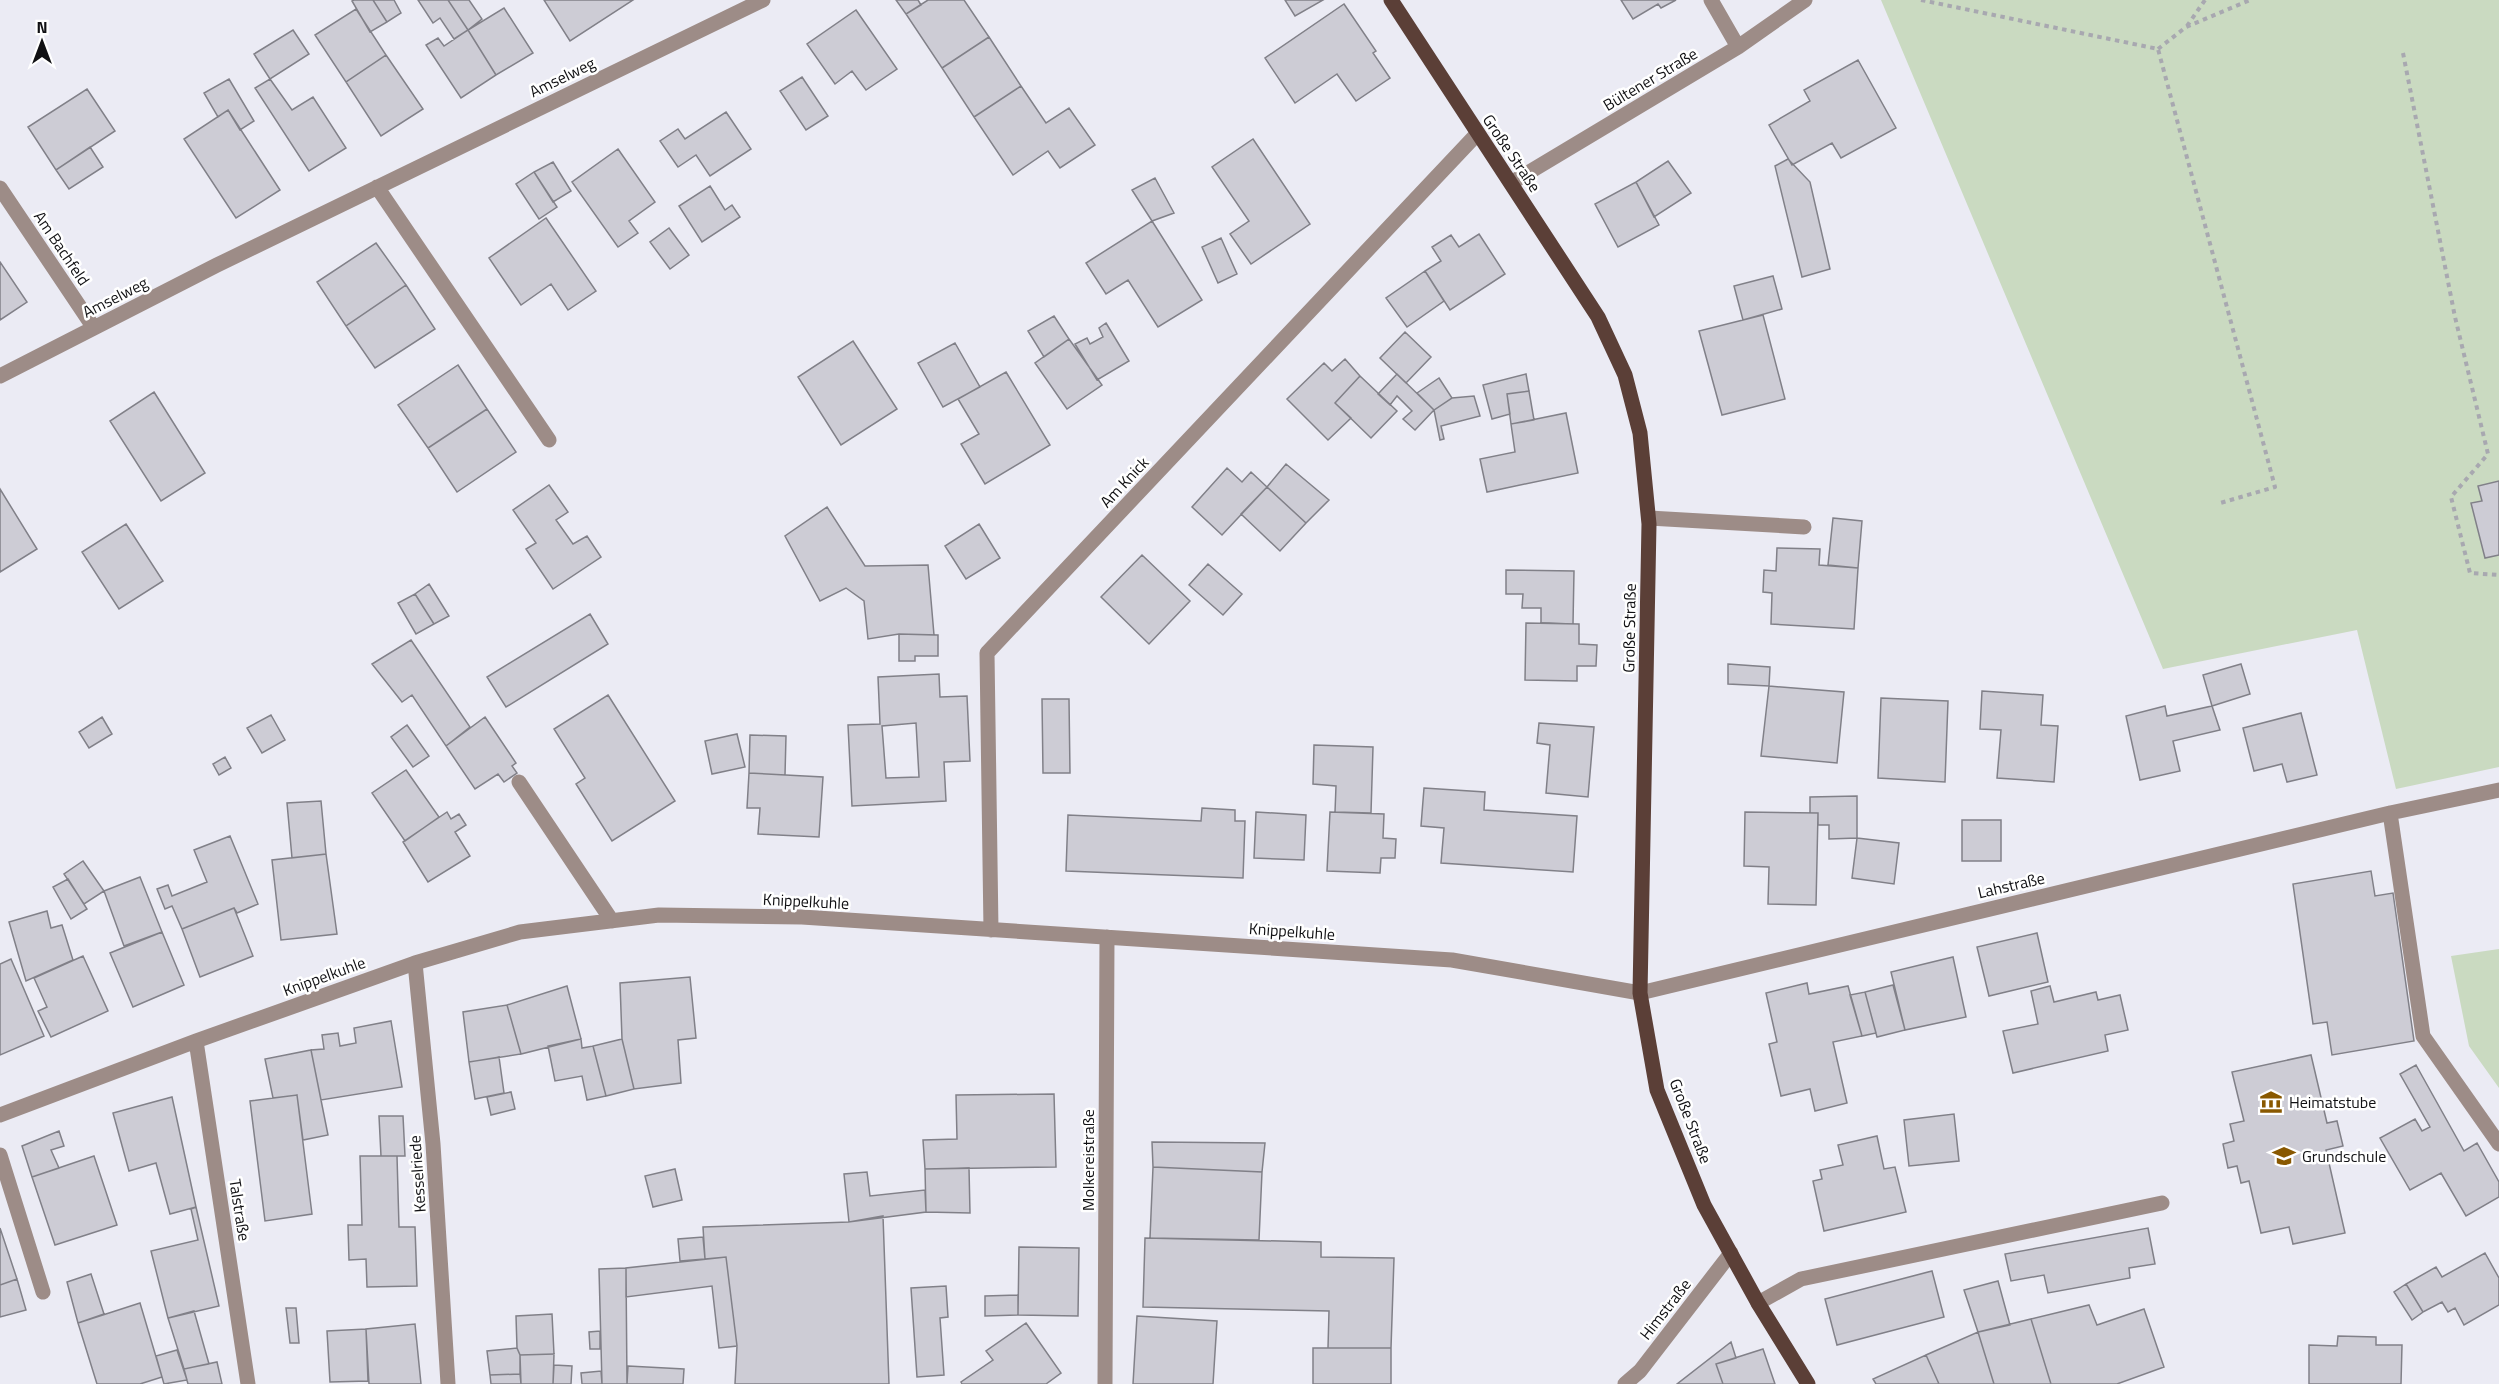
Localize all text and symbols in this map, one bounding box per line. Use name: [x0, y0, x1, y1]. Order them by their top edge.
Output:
north arrow: [12, 12, 72, 72]
text: N: [36, 15, 48, 39]
street label: Bültener Straße: [1598, 41, 1702, 117]
street label: Amselweg: [525, 51, 599, 103]
street label: Große Straße: [1477, 109, 1547, 197]
street label: Am Bachfeld: [28, 206, 96, 290]
street label: Amselweg: [78, 270, 152, 324]
street label: Am Knick: [1094, 451, 1154, 513]
street label: Große Straße: [1616, 583, 1642, 673]
street label: Lahstraße: [1975, 866, 2047, 904]
street label: Knippelkuhle: [762, 887, 850, 915]
street label: Knippelkuhle: [1248, 916, 1336, 946]
street label: Knippelkuhle: [279, 950, 369, 1002]
street label: Große Straße: [1664, 1075, 1718, 1167]
museum icon: Heimatstube: [2258, 1089, 2284, 1115]
place label: Heimatstube: [2289, 1090, 2376, 1114]
street label: Molkereistraße: [1076, 1109, 1100, 1211]
street label: Kesselriede: [402, 1135, 432, 1213]
school or university icon: Grundschule: [2271, 1143, 2297, 1169]
place label: Grundschule: [2302, 1144, 2386, 1168]
street label: Talstraße: [223, 1177, 257, 1243]
street label: Himstraße: [1634, 1273, 1696, 1345]

